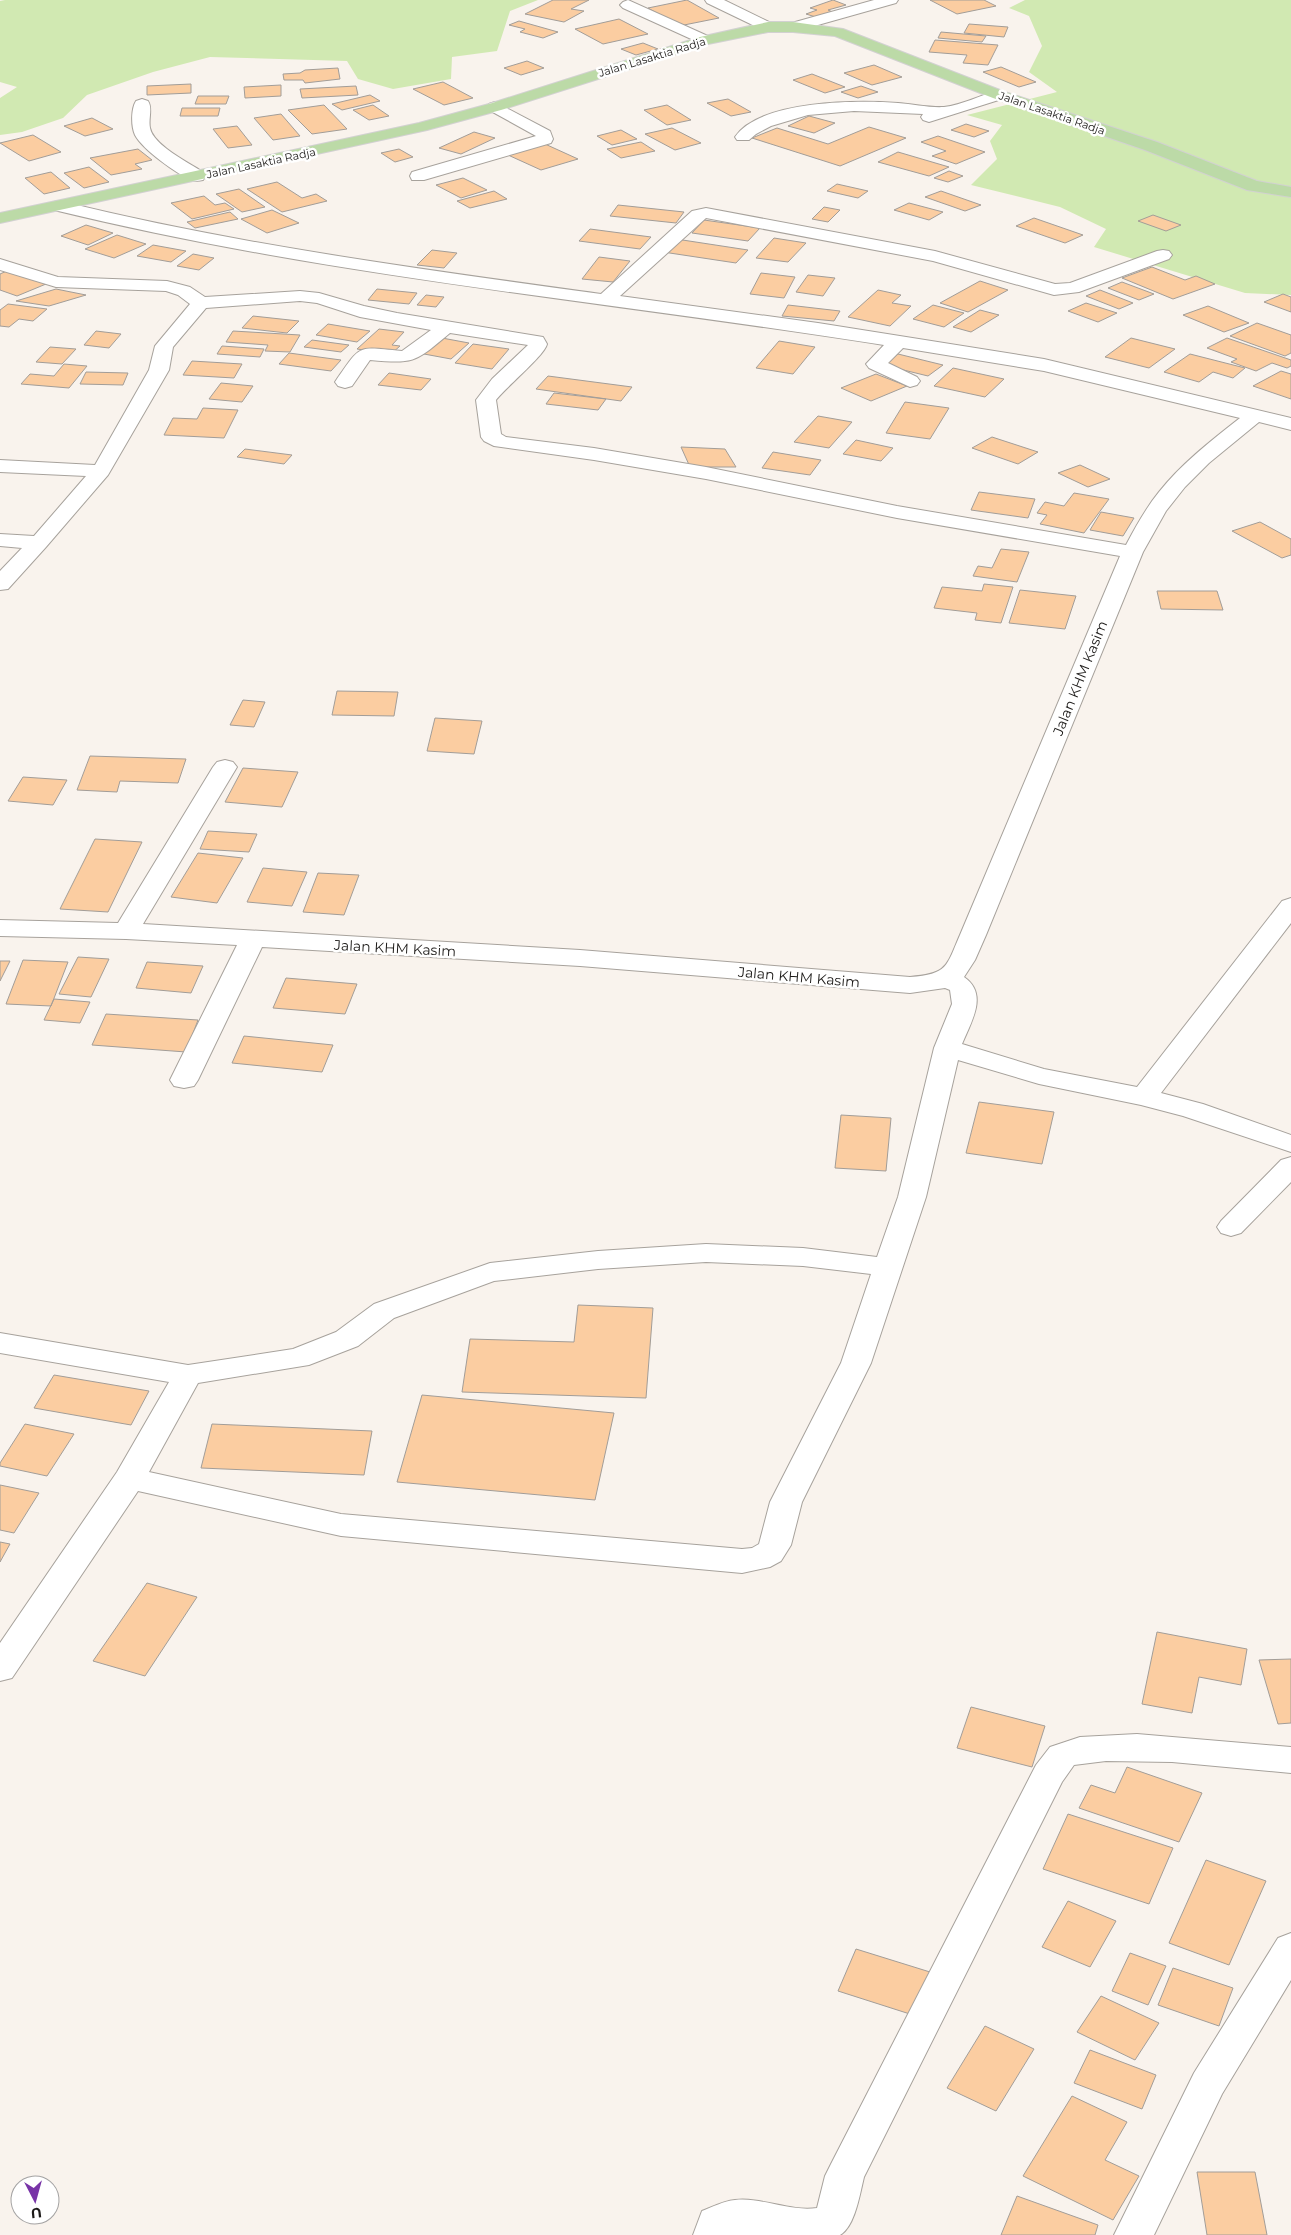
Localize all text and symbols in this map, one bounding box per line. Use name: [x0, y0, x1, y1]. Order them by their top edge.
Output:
street label: Jalan Lasaktia Radja: [596, 34, 707, 80]
street label: Jalan Lasaktia Radja: [996, 88, 1107, 138]
street label: Jalan Lasaktia Radja: [204, 145, 317, 182]
street label: Jalan KHM Kasim: [1048, 618, 1111, 739]
street label: Jalan KHM Kasim: [332, 936, 457, 960]
street label: Jalan KHM Kasim: [736, 963, 861, 991]
north arrow: [10, 2175, 60, 2225]
text: U: [30, 2203, 43, 2222]

